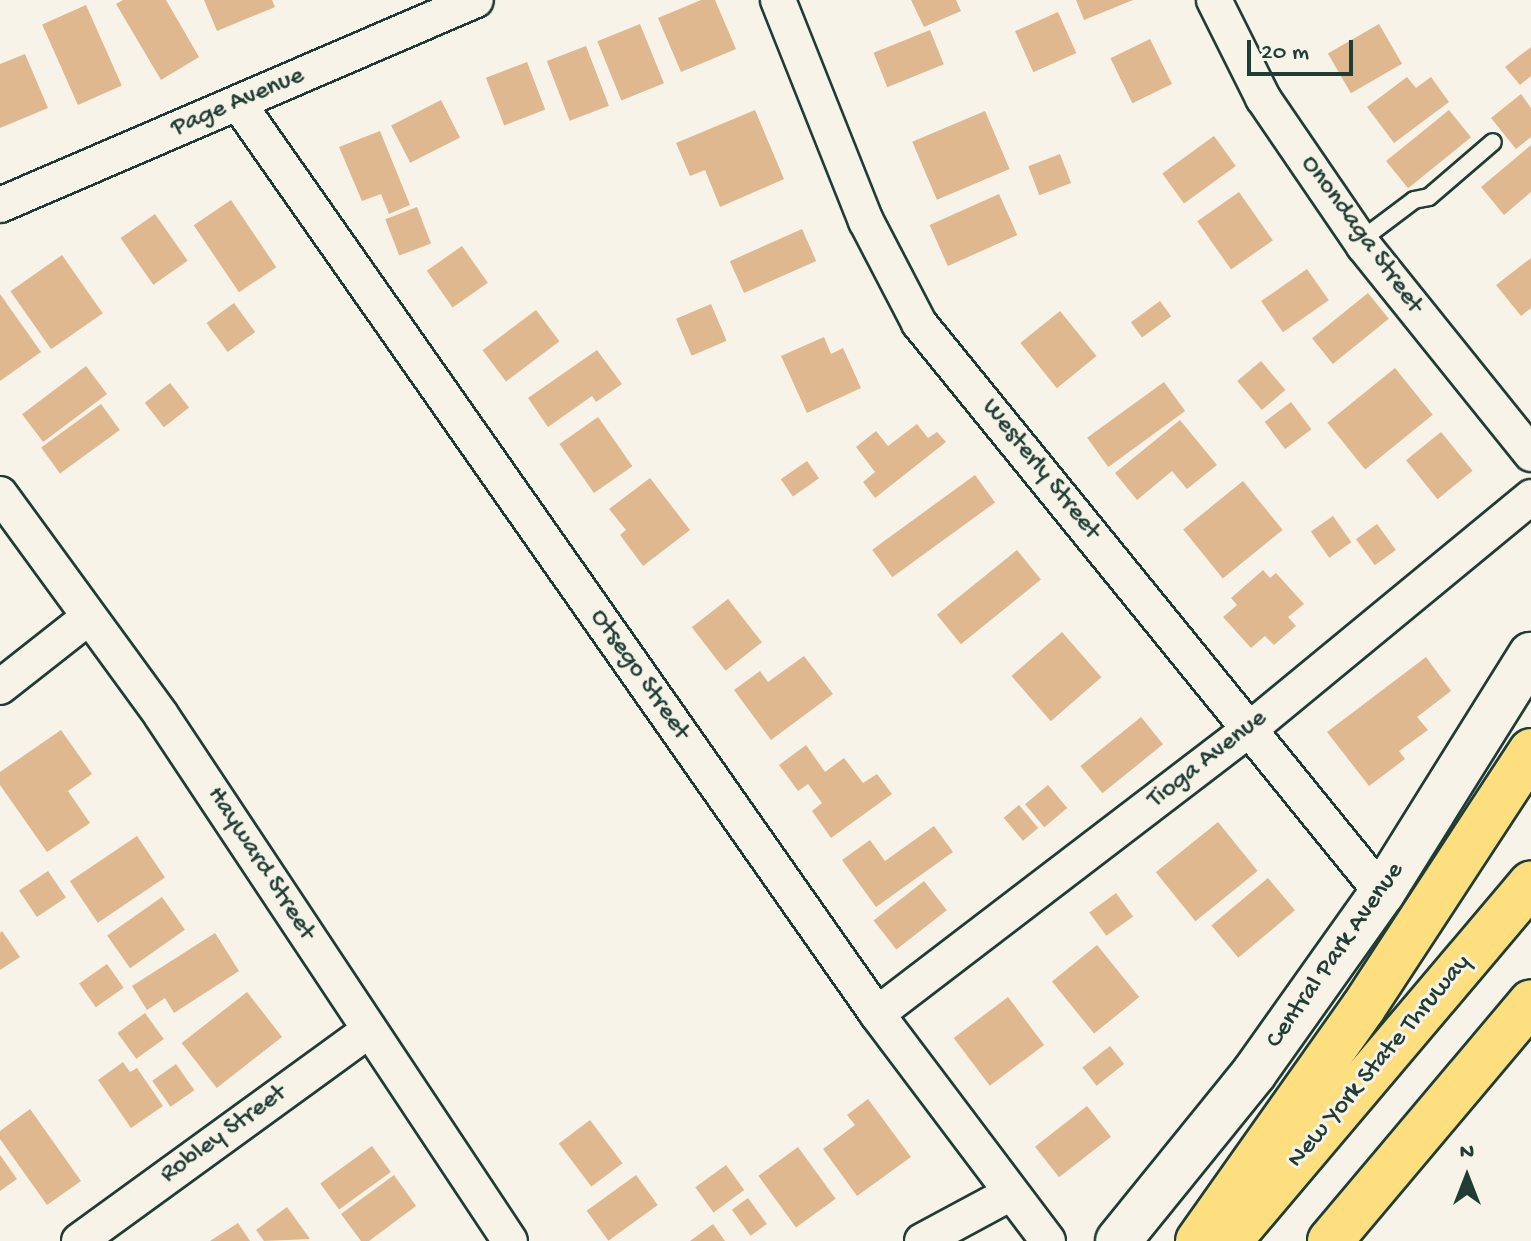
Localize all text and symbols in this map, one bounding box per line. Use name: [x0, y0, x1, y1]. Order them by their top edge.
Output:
scale bar: [1251, 24, 1357, 74]
text: 20 m: [1261, 39, 1309, 68]
street label: Page Avenue: [167, 61, 309, 145]
street label: Onondaga Street: [1293, 150, 1429, 320]
street label: Westerly Street: [974, 393, 1106, 547]
street label: Otsego Street: [582, 603, 696, 747]
street label: Tioga Avenue: [1142, 704, 1274, 816]
street label: Hayward Street: [199, 781, 321, 947]
street label: Central Park Avenue: [1260, 857, 1412, 1055]
street label: New York State Thruway: [1282, 949, 1478, 1175]
street label: Robley Street: [155, 1079, 293, 1191]
north arrow: [1427, 1137, 1507, 1217]

